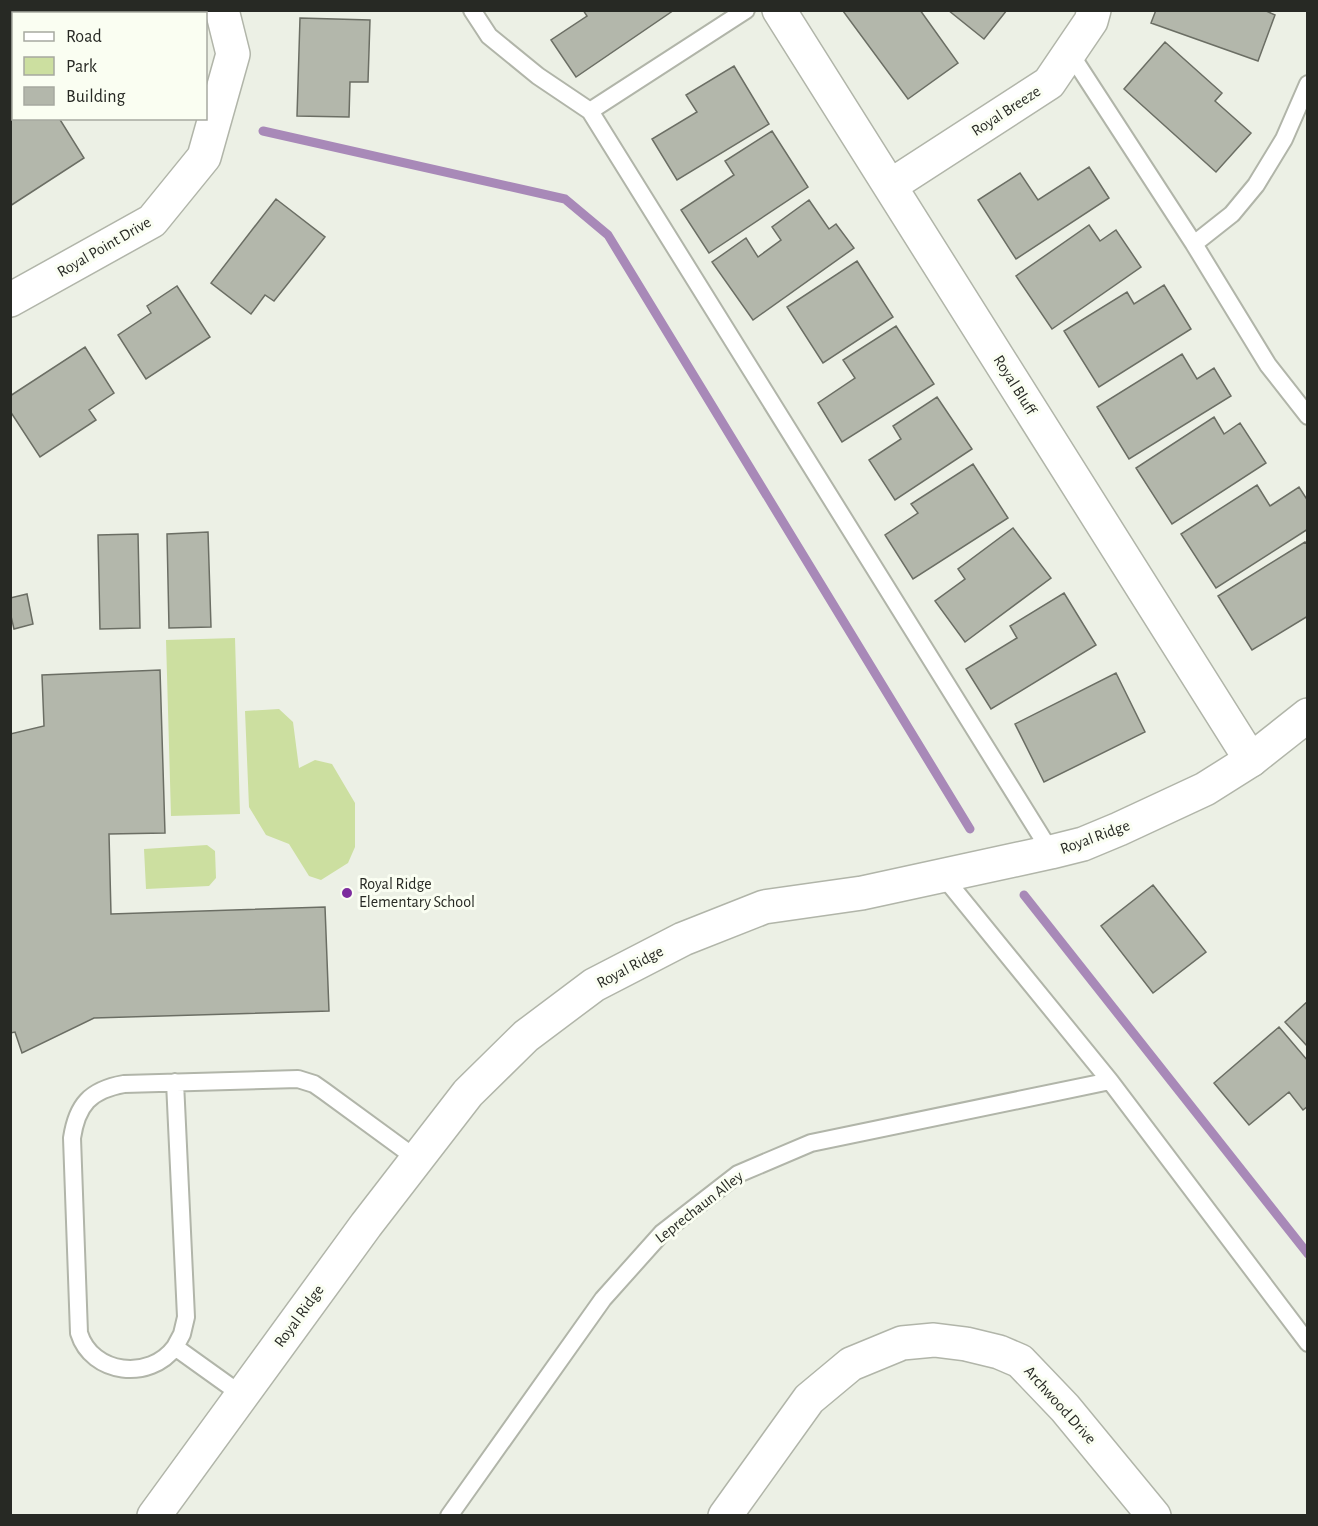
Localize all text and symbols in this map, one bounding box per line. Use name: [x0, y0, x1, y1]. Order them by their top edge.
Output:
legend: [12, 12, 207, 120]
text: Road: [66, 28, 102, 46]
text: Park: [66, 58, 98, 76]
street label: Royal Breeze: [969, 83, 1044, 140]
text: Building: [66, 88, 126, 106]
street label: Royal Point Drive: [54, 214, 154, 281]
street label: Royal Bluff: [990, 352, 1040, 419]
street label: Royal Ridge: [1058, 817, 1132, 858]
place label: Royal Ridge Elementary School: [359, 876, 475, 911]
marker: Royal Ridge Elementary School: [340, 886, 354, 900]
street label: Royal Ridge: [594, 943, 666, 992]
street label: Leprechaun Alley: [652, 1168, 747, 1247]
street label: Royal Ridge: [271, 1282, 328, 1351]
street label: Archwood Drive: [1021, 1363, 1099, 1447]

